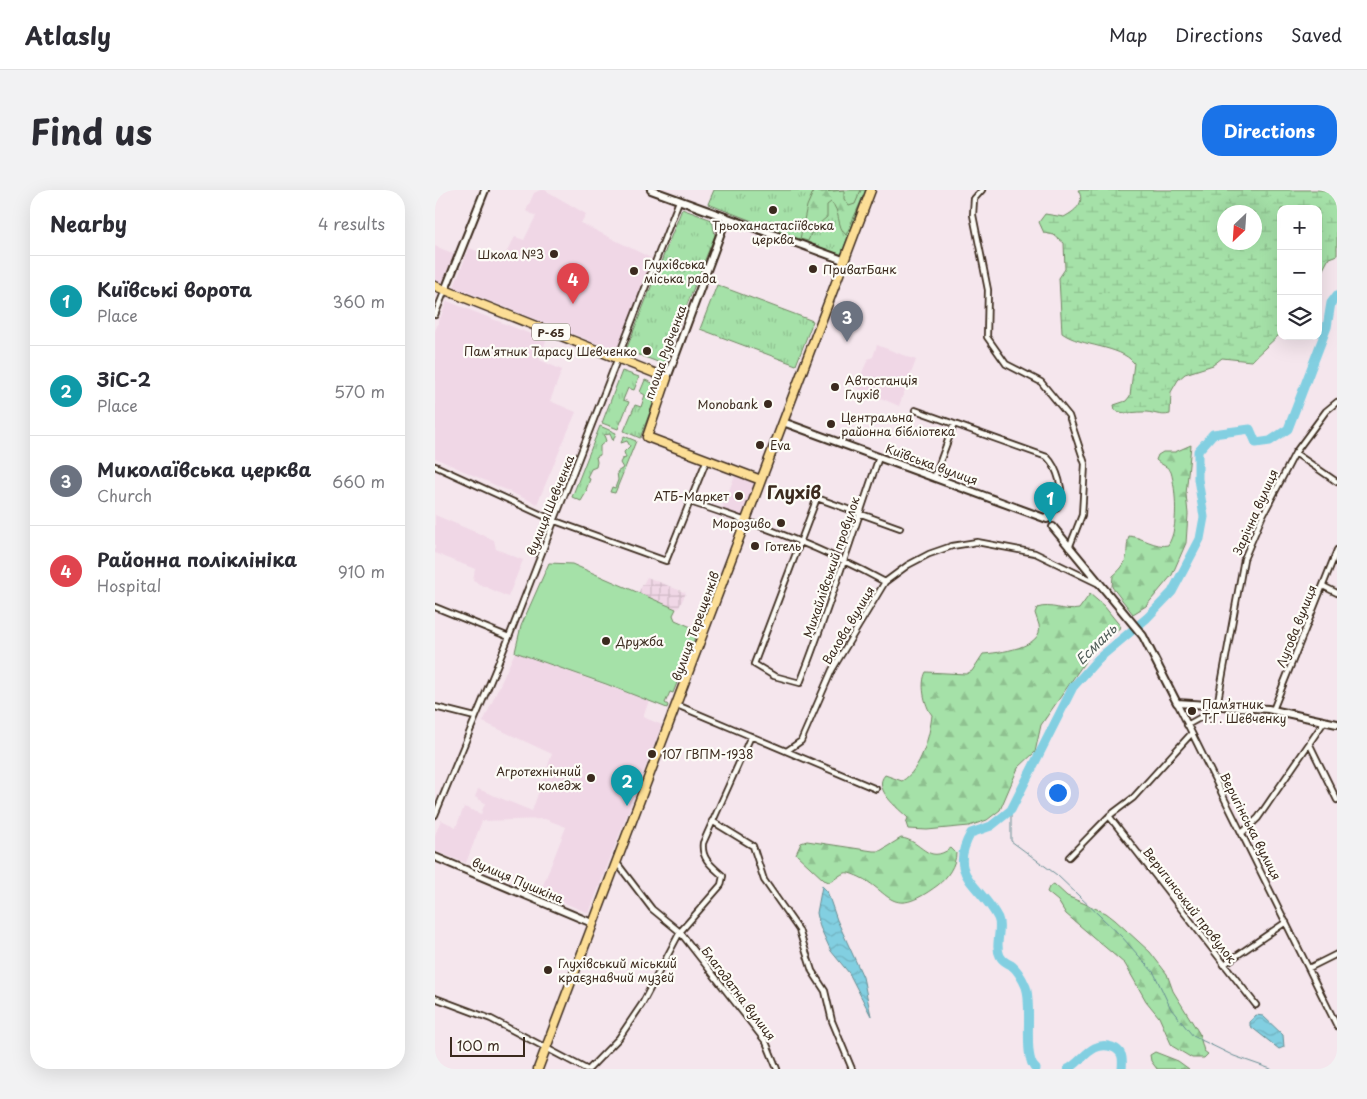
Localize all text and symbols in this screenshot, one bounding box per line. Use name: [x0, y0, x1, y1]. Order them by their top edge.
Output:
text: Atlasly: [25, 17, 111, 53]
text: Map: [1109, 21, 1147, 48]
text: Directions: [1175, 21, 1263, 48]
text: Saved: [1291, 21, 1342, 48]
text: Find us: [30, 104, 152, 157]
button: Directions: [1202, 105, 1337, 156]
marker: Трьоханастасіївська церква: [767, 204, 779, 216]
north arrow: [1217, 205, 1262, 250]
map controls: [1277, 205, 1322, 340]
button: +: [1277, 205, 1322, 250]
text: Nearby: [50, 207, 127, 239]
text: 4 results: [318, 211, 385, 235]
place label: Трьоханастасіївська церква: [712, 216, 834, 248]
place label: Школа №3: [477, 245, 544, 263]
marker: Школа №3: [548, 248, 560, 260]
button: −: [1277, 250, 1322, 295]
place label: Глухівська міська рада: [644, 255, 717, 287]
place label: ПриватБанк: [823, 260, 897, 278]
pin: 4: [557, 263, 589, 304]
marker: ПриватБанк: [807, 263, 819, 275]
marker: Глухівська міська рада: [628, 265, 640, 277]
text: Київські ворота: [97, 275, 252, 303]
text: 1: [62, 289, 70, 313]
text: 360 m: [333, 289, 385, 313]
button: layers: [1277, 295, 1322, 340]
pin: 3: [831, 301, 863, 342]
street label: площа Рудченка: [640, 302, 691, 402]
text: Place: [97, 303, 138, 327]
road number: Р-65: [532, 324, 570, 340]
place label: Пам'ятник Тарасу Шевченко: [464, 342, 637, 360]
marker: Пам'ятник Тарасу Шевченко: [641, 345, 653, 357]
text: ЗіС-2: [97, 365, 151, 393]
place label: Автостанція Глухів: [845, 371, 918, 403]
text: 2: [60, 379, 72, 403]
text: 570 m: [334, 379, 385, 403]
marker: Автостанція Глухів: [829, 381, 841, 393]
text: Place: [97, 393, 138, 417]
place label: Monobank: [697, 395, 758, 413]
marker: Monobank: [762, 398, 774, 410]
place label: Центральна районна бібліотека: [841, 408, 956, 440]
marker: Центральна районна бібліотека: [825, 418, 837, 430]
place label: Eva: [770, 436, 791, 454]
marker: Eva: [754, 439, 766, 451]
street label: Київська вулиця: [883, 439, 981, 489]
street label: вулиця Шевченка: [522, 452, 579, 558]
text: Миколаївська церква: [97, 455, 311, 483]
street label: Зарічна вулиця: [1228, 466, 1282, 558]
text: 3: [61, 469, 71, 493]
text: 660 m: [332, 469, 385, 493]
district label: Глухів: [767, 478, 822, 505]
pin: 1: [1034, 482, 1066, 523]
text: Church: [97, 483, 152, 507]
place label: АТБ-Маркет: [654, 487, 729, 505]
marker: АТБ-Маркет: [733, 490, 745, 502]
street label: Михайлівський провулок: [798, 493, 864, 640]
place label: Морозиво: [712, 514, 771, 532]
marker: Морозиво: [775, 517, 787, 529]
place label: Готель: [765, 537, 801, 555]
marker: Готель: [749, 540, 761, 552]
text: Районна поліклініка: [97, 545, 297, 573]
text: 4: [61, 559, 71, 583]
text: 910 m: [338, 559, 385, 583]
street label: вулиця Терещенків: [667, 569, 723, 683]
text: Hospital: [97, 573, 161, 597]
street label: Валова вулиця: [818, 582, 878, 668]
street label: Лугова вулиця: [1271, 582, 1321, 670]
water label: Есмань: [1071, 618, 1122, 669]
place label: Дружба: [615, 632, 664, 650]
marker: Дружба: [600, 635, 612, 647]
place label: Пам’ятник Т.Г. Шевченку: [1202, 695, 1287, 727]
marker: Пам’ятник Т.Г. Шевченку: [1186, 705, 1198, 717]
place label: 107 ГВПМ-1938: [662, 745, 753, 763]
marker: 107 ГВПМ-1938: [646, 748, 658, 760]
place label: Агротехнічний коледж: [496, 762, 581, 794]
pin: 2: [611, 765, 643, 806]
street label: Веригінська вулиця: [1216, 769, 1286, 883]
marker: Агротехнічний коледж: [585, 772, 597, 784]
your location: [1045, 780, 1071, 806]
street label: Веригинський провулок: [1139, 843, 1241, 967]
street label: вулиця Пушкіна: [469, 853, 567, 908]
street label: Благодатна вулиця: [698, 942, 780, 1044]
place label: Глухівський міський краєзнавчий музей: [558, 954, 677, 986]
marker: Глухівський міський краєзнавчий музей: [542, 964, 554, 976]
scale bar: [450, 1034, 525, 1057]
text: 100 m: [457, 1035, 500, 1056]

